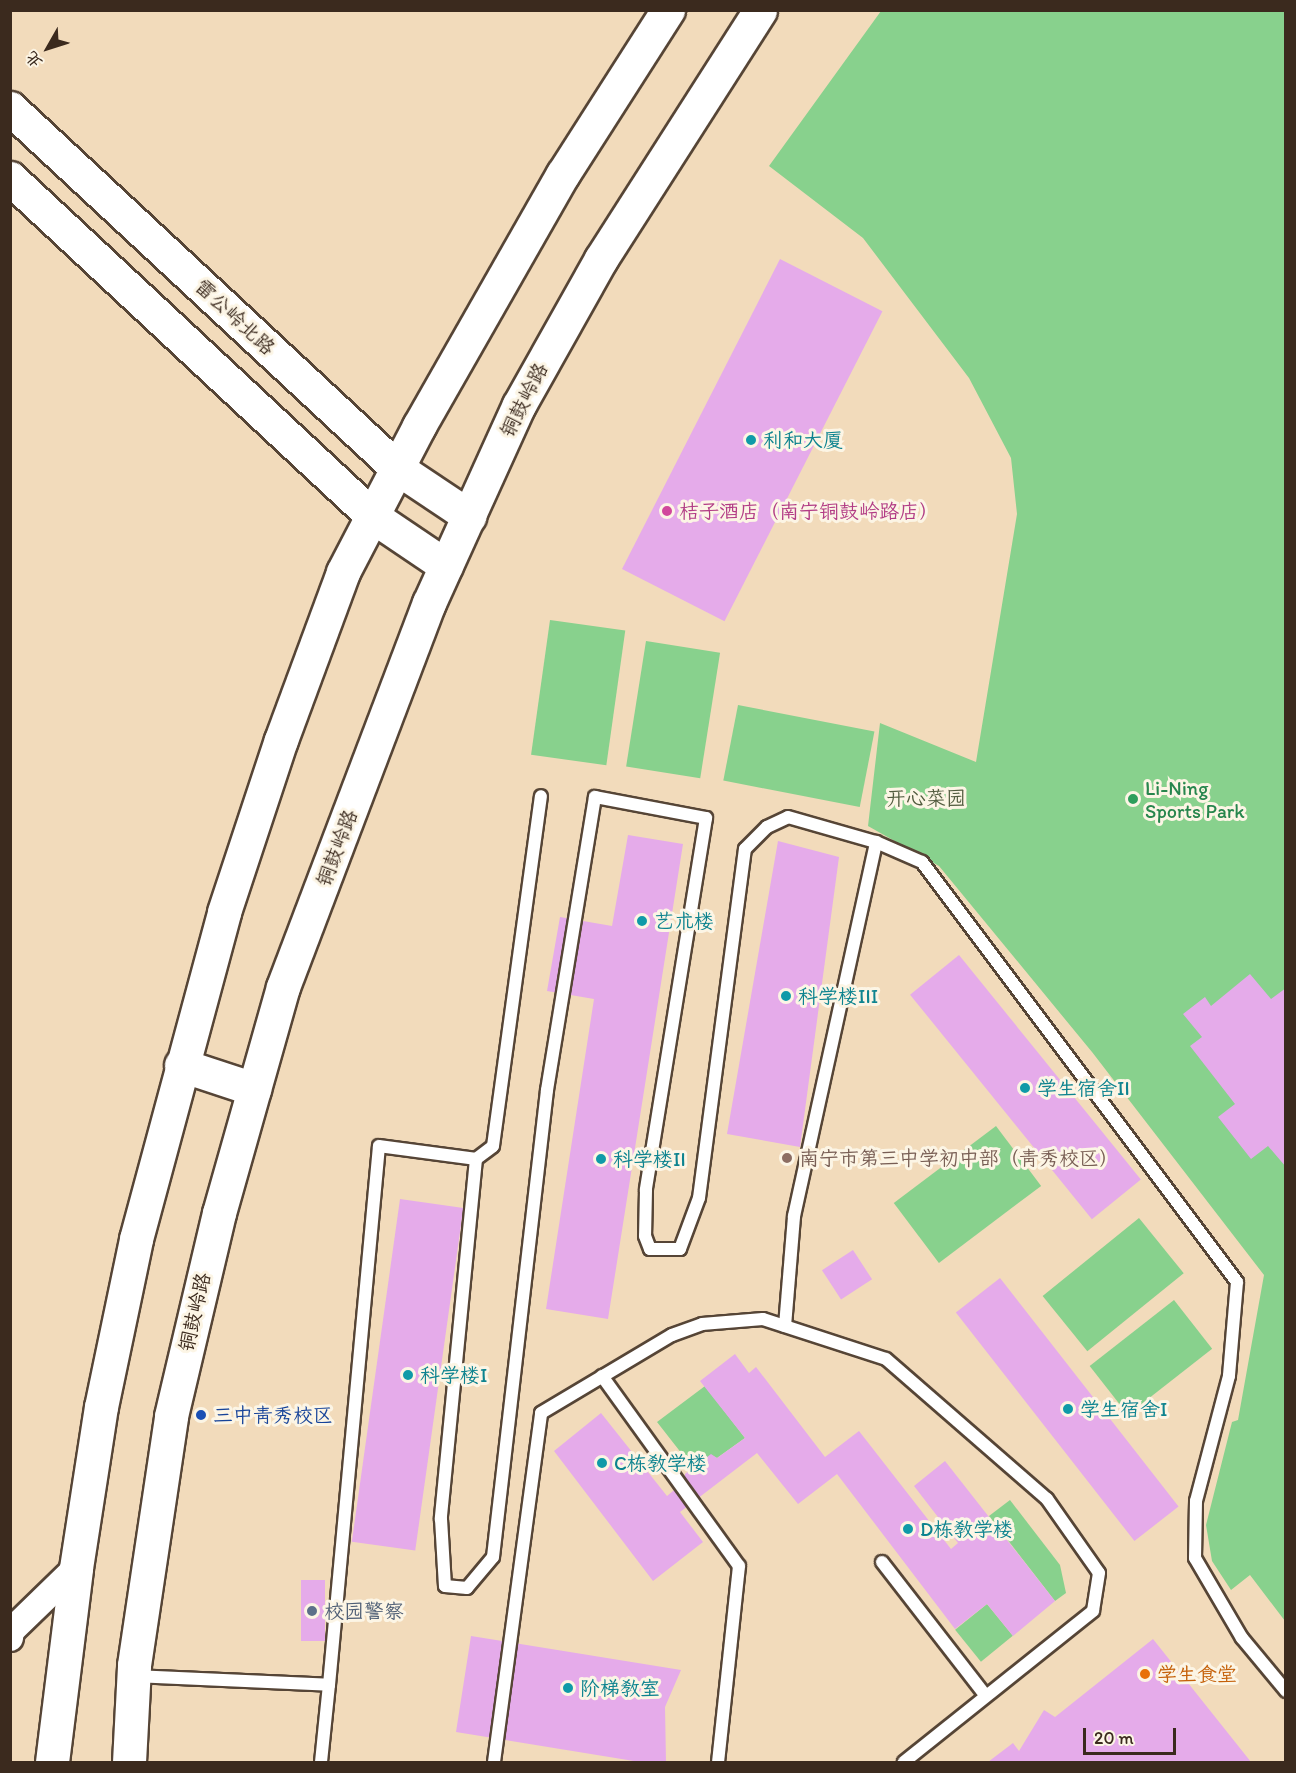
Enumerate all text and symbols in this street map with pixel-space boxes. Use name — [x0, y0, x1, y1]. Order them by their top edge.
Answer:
north arrow — [18, 18, 78, 78]
text: 北 — [21, 47, 46, 72]
street label: 雷公岭北路 — [190, 274, 280, 360]
street label: 铜鼓岭路 — [495, 359, 553, 441]
place label: 利和大厦 — [763, 428, 843, 452]
marker: 利和大厦 — [744, 433, 758, 447]
place label: 桔子酒店（南宁铜鼓岭路店） — [679, 499, 939, 523]
marker: 桔子酒店（南宁铜鼓岭路店） — [660, 504, 674, 518]
place label: Li-Ning Sports Park — [1145, 776, 1245, 823]
park label: 开心菜园 — [886, 786, 966, 810]
marker: Li-Ning Sports Park — [1126, 792, 1140, 806]
street label: 铜鼓岭路 — [311, 806, 363, 890]
place label: 艺术楼 — [654, 909, 714, 933]
marker: 艺术楼 — [635, 914, 649, 928]
place label: 科学楼III — [798, 984, 878, 1008]
marker: 科学楼III — [779, 989, 793, 1003]
place label: 学生宿舍II — [1037, 1076, 1130, 1100]
marker: 学生宿舍II — [1018, 1081, 1032, 1095]
place label: 南宁市第三中学初中部（青秀校区） — [799, 1146, 1119, 1170]
place label: 科学楼II — [613, 1147, 686, 1171]
marker: 南宁市第三中学初中部（青秀校区） — [780, 1151, 794, 1165]
marker: 科学楼II — [594, 1152, 608, 1166]
street label: 铜鼓岭路 — [174, 1270, 216, 1354]
place label: 科学楼I — [420, 1363, 487, 1387]
marker: 科学楼I — [401, 1368, 415, 1382]
place label: 学生宿舍I — [1080, 1397, 1167, 1421]
marker: 学生宿舍I — [1061, 1402, 1075, 1416]
place label: 三中青秀校区 — [213, 1403, 333, 1427]
marker: 三中青秀校区 — [194, 1408, 208, 1422]
place label: C栋教学楼 — [614, 1451, 707, 1475]
marker: C栋教学楼 — [595, 1456, 609, 1470]
place label: D栋教学楼 — [920, 1517, 1013, 1541]
marker: D栋教学楼 — [901, 1522, 915, 1536]
place label: 校园警察 — [324, 1599, 404, 1623]
marker: 校园警察 — [305, 1604, 319, 1618]
place label: 学生食堂 — [1157, 1662, 1237, 1686]
marker: 学生食堂 — [1138, 1667, 1152, 1681]
place label: 阶梯教室 — [580, 1676, 660, 1700]
marker: 阶梯教室 — [561, 1681, 575, 1695]
scale bar — [1086, 1716, 1179, 1754]
text: 20 m — [1094, 1727, 1134, 1749]

